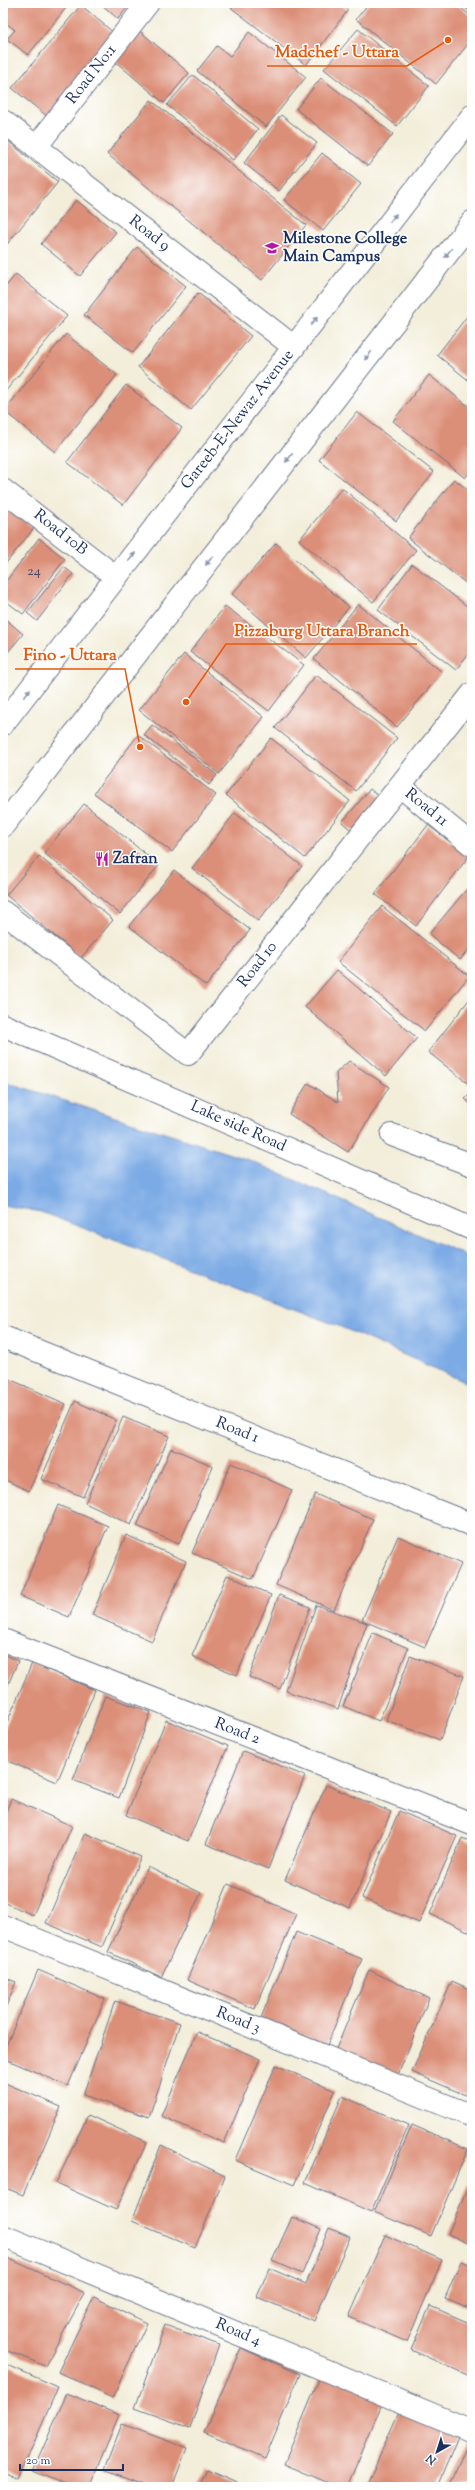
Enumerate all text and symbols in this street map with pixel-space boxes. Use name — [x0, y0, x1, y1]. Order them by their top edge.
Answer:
callout: Madchef - Uttara — [267, 37, 407, 66]
street label: Road No:1 — [61, 40, 123, 110]
text: Madchef - Uttara — [275, 41, 399, 65]
street label: Road 9 — [123, 210, 175, 258]
one-way arrow — [389, 213, 397, 223]
place label: Milestone College Main Campus — [283, 228, 408, 269]
school or university icon: Milestone College Main Campus — [264, 240, 280, 256]
one-way arrow — [444, 248, 452, 259]
one-way arrow — [310, 316, 318, 326]
street label: Gareeb-E-Newaz Avenue — [176, 345, 300, 495]
one-way arrow — [364, 350, 373, 361]
one-way arrow — [284, 453, 293, 464]
street label: Road 10B — [28, 504, 92, 562]
one-way arrow — [128, 551, 136, 562]
one-way arrow — [205, 556, 213, 567]
house number: 24 — [27, 562, 41, 582]
callout: Pizzaburg Uttara Branch — [226, 615, 417, 644]
text: Pizzaburg Uttara Branch — [234, 620, 410, 644]
callout: Fino - Uttara — [15, 640, 125, 669]
text: Fino - Uttara — [23, 644, 117, 668]
one-way arrow — [23, 688, 31, 699]
street label: Road 11 — [399, 783, 453, 833]
place label: Zafran — [113, 848, 158, 871]
restaurant icon: Zafran — [94, 851, 110, 867]
street label: Road 10 — [233, 937, 283, 993]
street label: Lake side Road — [186, 1096, 290, 1158]
street label: Road 1 — [212, 1412, 263, 1450]
street label: Road 2 — [211, 1713, 263, 1751]
street label: Road 3 — [212, 2002, 264, 2040]
street label: Road 4 — [212, 2313, 264, 2353]
north arrow — [417, 2432, 457, 2472]
scale bar — [20, 2446, 123, 2472]
text: N — [423, 2450, 441, 2469]
text: 20 m — [26, 2452, 51, 2470]

